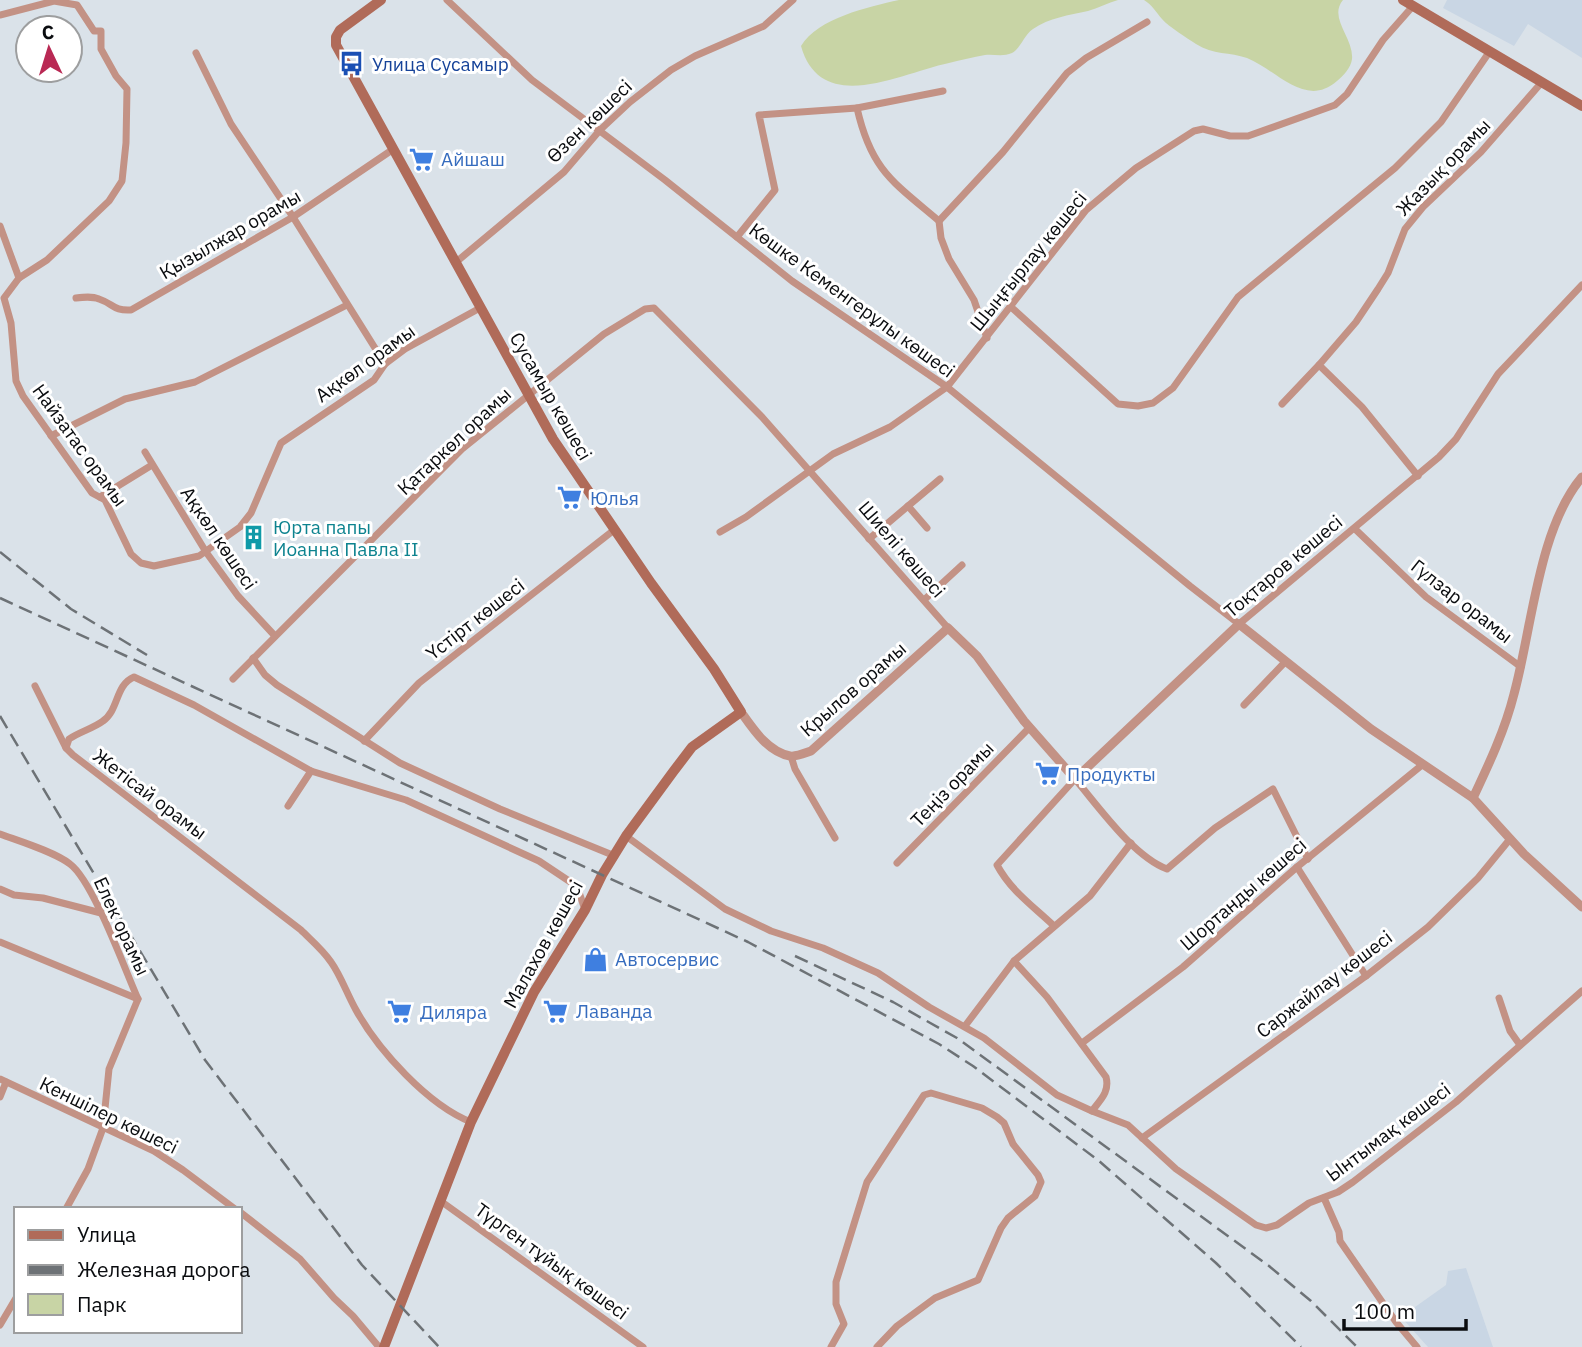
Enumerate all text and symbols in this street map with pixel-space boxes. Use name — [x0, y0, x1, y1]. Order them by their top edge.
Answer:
north arrow — [14, 14, 84, 84]
text: С — [41, 20, 55, 44]
bus stop icon: Улица Сусамыр — [338, 50, 366, 78]
place label: Улица Сусамыр — [372, 52, 509, 76]
street label: Өзен көшесі — [541, 74, 637, 168]
street label: Жазық орамы — [1391, 113, 1495, 221]
supermarket icon: Айшаш — [407, 145, 435, 173]
place label: Айшаш — [441, 147, 505, 171]
street label: Қызылжар орамы — [155, 184, 305, 284]
street label: Шыңғырлау көшесі — [964, 186, 1092, 336]
street label: Көшке Кеменгерұлы көшесі — [745, 217, 959, 383]
street label: Ақкөл орамы — [310, 319, 420, 407]
street label: Сусамыр көшесі — [505, 328, 597, 464]
street label: Найзатас орамы — [27, 379, 133, 511]
street label: Қатаркөл орамы — [392, 382, 516, 500]
street label: Ақкөл көшесі — [176, 482, 262, 594]
supermarket icon: Юлья — [556, 484, 584, 512]
place label: Юлья — [590, 486, 639, 510]
street label: Шиелі көшесі — [853, 496, 951, 602]
street label: Тоқтаров көшесі — [1219, 510, 1347, 622]
place label: Юрта папы Иоанна Павла II — [273, 515, 419, 561]
building icon: Юрта папы Иоанна Павла II — [239, 524, 267, 552]
street label: Гүлзар орамы — [1406, 554, 1518, 648]
street label: Үстірт көшесі — [421, 573, 529, 665]
street label: Крылов орамы — [795, 636, 911, 742]
street label: Теңіз орамы — [905, 736, 999, 832]
street label: Жетісай орамы — [88, 743, 212, 845]
supermarket icon: Продукты — [1033, 760, 1061, 788]
place label: Продукты — [1067, 762, 1156, 786]
street label: Шортанды көшесі — [1175, 832, 1311, 956]
street label: Елек орамы — [89, 873, 155, 979]
street label: Малахов көшесі — [498, 876, 588, 1012]
street label: Саржайлау көшесі — [1251, 925, 1397, 1043]
shop icon: Автосервис — [581, 945, 609, 973]
place label: Автосервис — [615, 947, 720, 971]
supermarket icon: Лаванда — [542, 997, 570, 1025]
supermarket icon: Диляра — [386, 998, 414, 1026]
place label: Лаванда — [576, 999, 652, 1023]
place label: Диляра — [420, 1000, 487, 1024]
street label: Кеншілер көшесі — [36, 1071, 182, 1159]
street label: Ынтымақ көшесі — [1321, 1077, 1455, 1187]
street label: Түрген тұйық көшесі — [471, 1197, 633, 1325]
legend — [14, 1207, 242, 1333]
text: Улица — [77, 1220, 136, 1248]
text: Железная дорога — [77, 1255, 250, 1283]
scale bar — [1344, 1288, 1466, 1332]
text: Парк — [77, 1290, 127, 1318]
text: 100 m — [1354, 1297, 1415, 1325]

